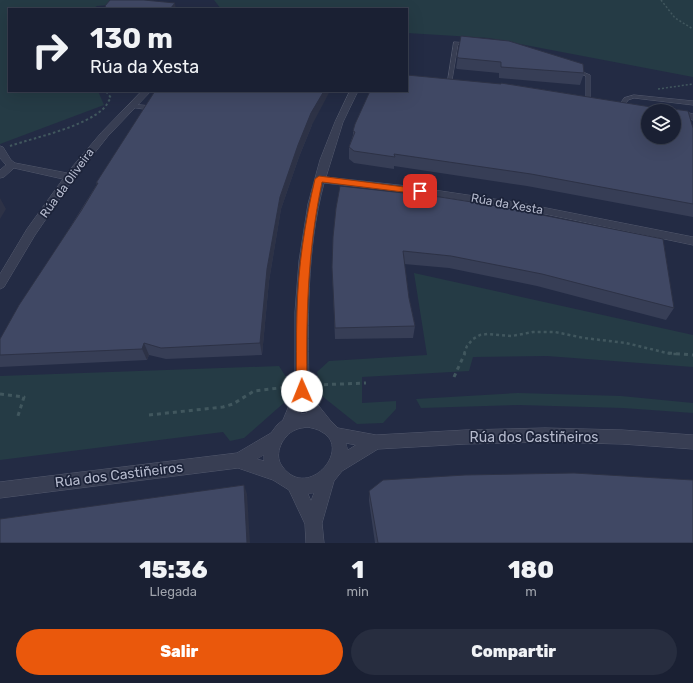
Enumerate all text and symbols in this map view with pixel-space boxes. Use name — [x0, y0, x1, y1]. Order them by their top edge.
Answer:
text: 130 m — [90, 22, 173, 55]
icon: right — [24, 24, 76, 76]
text: Rúa da Xesta — [90, 56, 199, 78]
map controls — [641, 104, 681, 144]
button: layers — [641, 104, 681, 144]
street label: Rúa da Oliveira — [37, 146, 97, 220]
pin — [403, 174, 437, 208]
icon: arrive — [409, 180, 431, 202]
street label: Rúa da Xesta — [470, 191, 544, 217]
position arrow — [281, 370, 323, 412]
street label: Rúa dos Castiñeiros — [470, 429, 598, 446]
street label: Rúa dos Castiñeiros — [54, 459, 184, 491]
text: 15:36 — [139, 556, 208, 584]
text: 1 — [351, 556, 364, 584]
text: 180 — [508, 556, 554, 584]
text: Llegada — [149, 584, 197, 599]
text: min — [346, 584, 369, 599]
text: m — [525, 584, 537, 599]
button: Salir — [16, 629, 343, 675]
button: Compartir — [351, 629, 677, 675]

